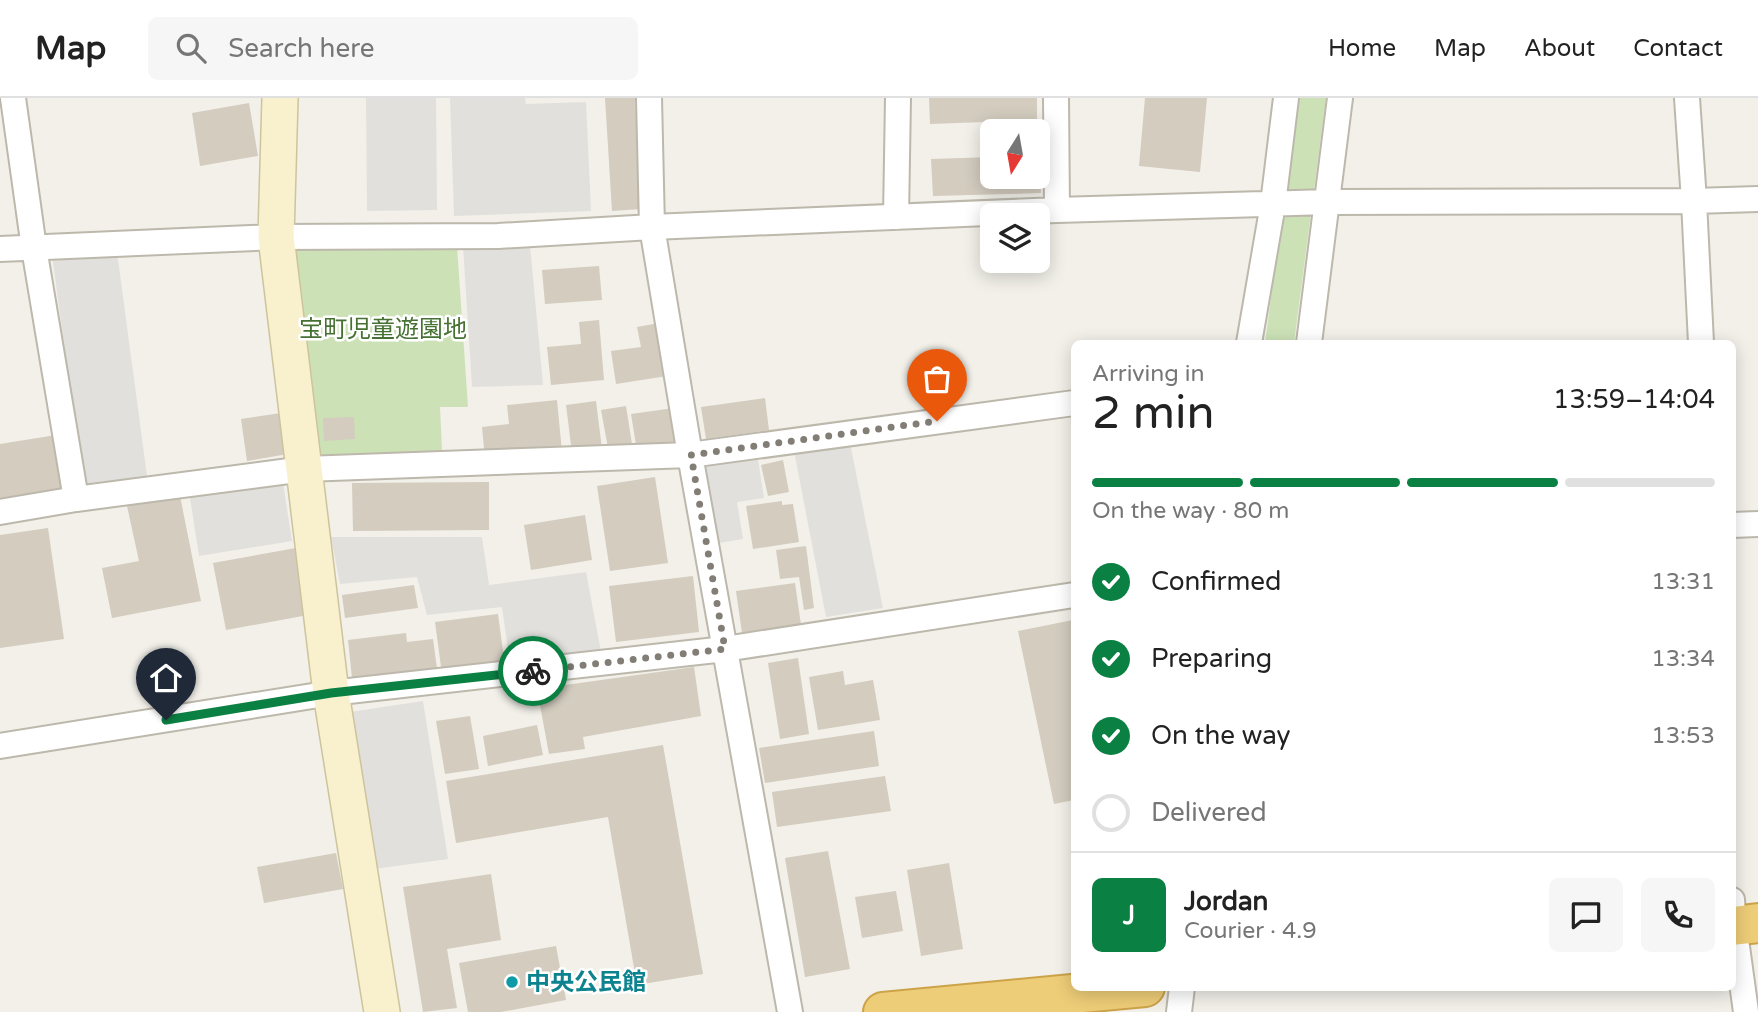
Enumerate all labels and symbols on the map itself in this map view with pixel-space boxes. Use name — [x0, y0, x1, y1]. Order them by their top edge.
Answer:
north arrow — [980, 119, 1050, 189]
park label: 宝町児童遊園地 — [299, 315, 467, 344]
pin — [907, 349, 967, 421]
courier — [498, 636, 568, 706]
pin — [136, 648, 196, 720]
place label: 中央公民館 — [526, 968, 646, 997]
marker: 中央公民館 — [504, 974, 520, 990]

